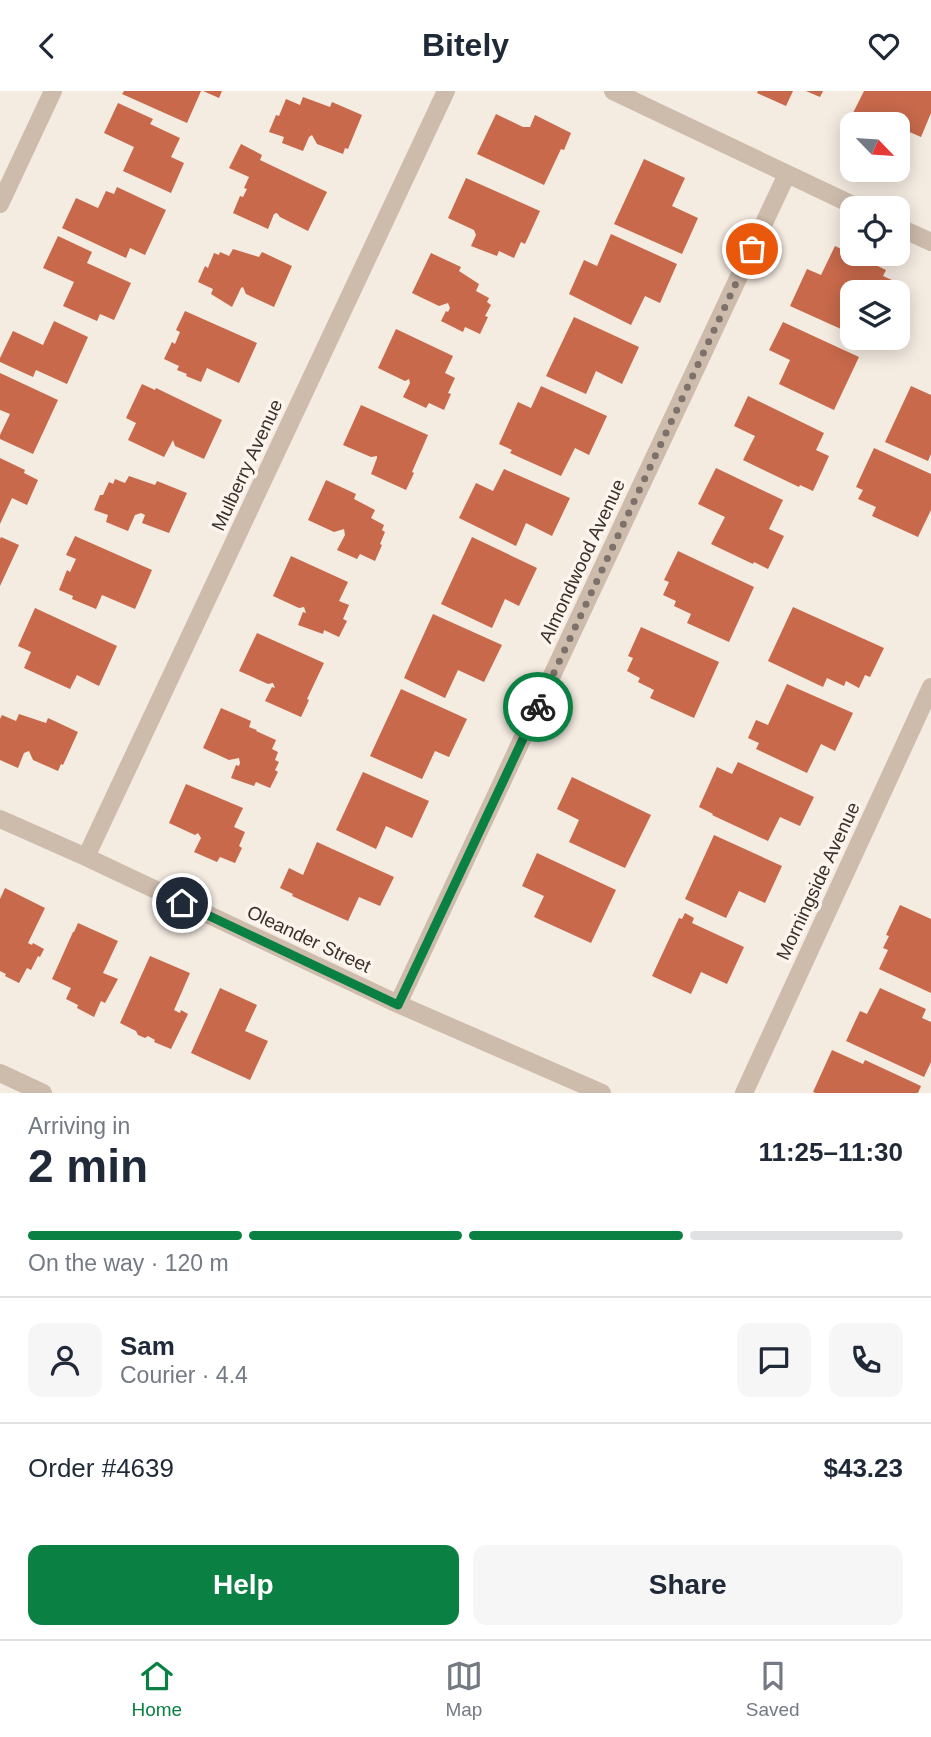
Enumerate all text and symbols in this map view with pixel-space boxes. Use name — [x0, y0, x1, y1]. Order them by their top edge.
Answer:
icon: back — [28, 27, 66, 65]
text: Bitely — [422, 27, 509, 63]
icon: heart — [865, 27, 903, 65]
north arrow — [840, 112, 910, 182]
map controls — [840, 112, 910, 350]
button: locate — [840, 196, 910, 266]
pin — [722, 219, 782, 279]
icon: bag — [733, 230, 771, 268]
button: layers — [840, 280, 910, 350]
street label: Mulberry Avenue — [207, 396, 287, 534]
street label: Almondwood Avenue — [535, 476, 629, 646]
courier — [503, 672, 573, 742]
icon: bike — [519, 688, 557, 726]
street label: Morningside Avenue — [772, 799, 864, 963]
pin — [152, 873, 212, 933]
icon: home — [163, 884, 201, 922]
street label: Oleander Street — [244, 901, 375, 977]
text: Arriving in — [28, 1113, 130, 1139]
text: 11:25–11:30 — [758, 1137, 903, 1167]
text: 2 min — [28, 1140, 148, 1192]
text: On the way · 120 m — [28, 1250, 229, 1276]
button: person — [28, 1323, 102, 1397]
button: chat — [737, 1323, 811, 1397]
button: phone — [829, 1323, 903, 1397]
text: Sam — [120, 1331, 175, 1361]
text: Courier · 4.4 — [120, 1362, 248, 1388]
text: Order #4639 — [28, 1453, 174, 1483]
text: $43.23 — [823, 1453, 903, 1483]
button: Help — [28, 1545, 459, 1625]
button: Share — [473, 1545, 903, 1625]
tab: Home — [131, 1657, 182, 1721]
tab: Map — [445, 1657, 483, 1721]
tab: Saved — [746, 1657, 800, 1721]

